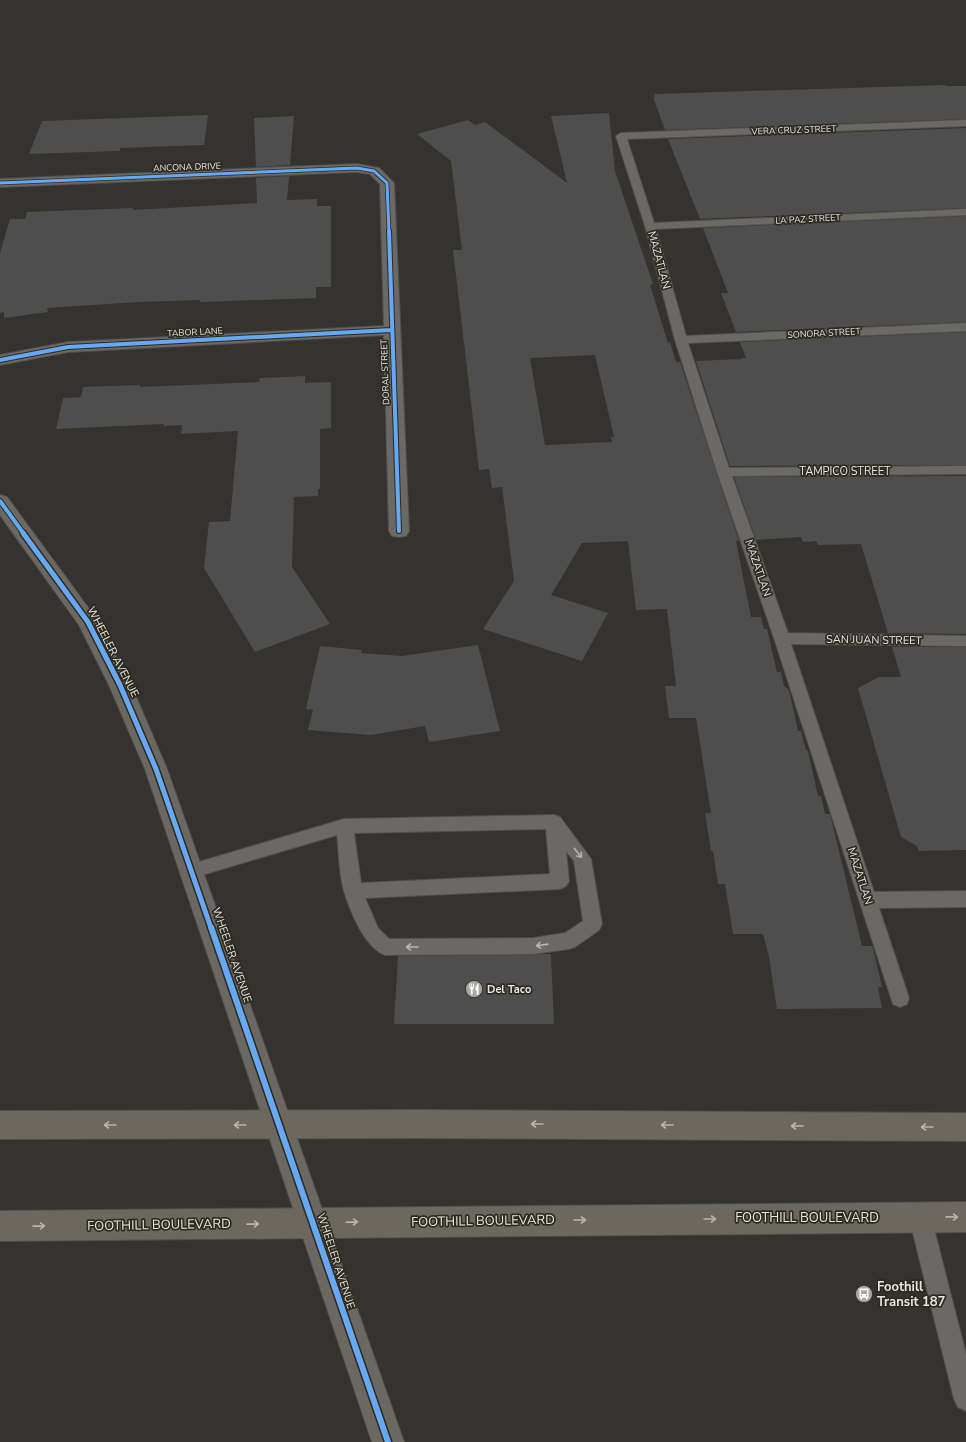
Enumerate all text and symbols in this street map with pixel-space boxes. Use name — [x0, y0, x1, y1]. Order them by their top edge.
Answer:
street label: VERA CRUZ STREET — [750, 122, 837, 138]
street label: ANCONA DRIVE — [153, 160, 221, 174]
street label: LA PAZ STREET — [775, 211, 842, 227]
street label: MAZATLAN — [644, 229, 674, 291]
street label: TABOR LANE — [167, 325, 223, 339]
street label: SONORA STREET — [787, 325, 862, 341]
street label: DORAL STREET — [378, 338, 392, 405]
street label: TAMPICO STREET — [799, 464, 891, 479]
street label: MAZATLAN — [741, 537, 775, 599]
street label: WHEELER AVENUE — [84, 604, 142, 700]
street label: SAN JUAN STREET — [826, 632, 923, 648]
street label: MAZATLAN — [844, 845, 876, 907]
one-way arrow — [573, 847, 582, 858]
street label: WHEELER AVENUE — [209, 905, 255, 1005]
one-way arrow — [536, 941, 549, 949]
one-way arrow — [406, 943, 419, 951]
restaurant icon: Del Taco — [464, 979, 484, 999]
place label: Del Taco — [487, 982, 531, 997]
one-way arrow — [531, 1120, 544, 1128]
one-way arrow — [104, 1121, 117, 1129]
one-way arrow — [234, 1121, 247, 1129]
one-way arrow — [661, 1121, 674, 1129]
one-way arrow — [791, 1122, 804, 1130]
one-way arrow — [921, 1123, 934, 1131]
street label: FOOTHILL BOULEVARD — [735, 1209, 879, 1227]
street label: WHEELER AVENUE — [313, 1211, 359, 1311]
street label: FOOTHILL BOULEVARD — [411, 1211, 555, 1231]
one-way arrow — [945, 1213, 958, 1221]
street label: FOOTHILL BOULEVARD — [87, 1215, 231, 1235]
one-way arrow — [703, 1215, 716, 1223]
one-way arrow — [573, 1216, 586, 1224]
one-way arrow — [345, 1218, 358, 1226]
one-way arrow — [246, 1220, 259, 1228]
one-way arrow — [32, 1222, 45, 1230]
place label: Foothill Transit 187 — [877, 1278, 946, 1311]
bus stop icon: Foothill Transit 187 — [854, 1284, 874, 1304]

